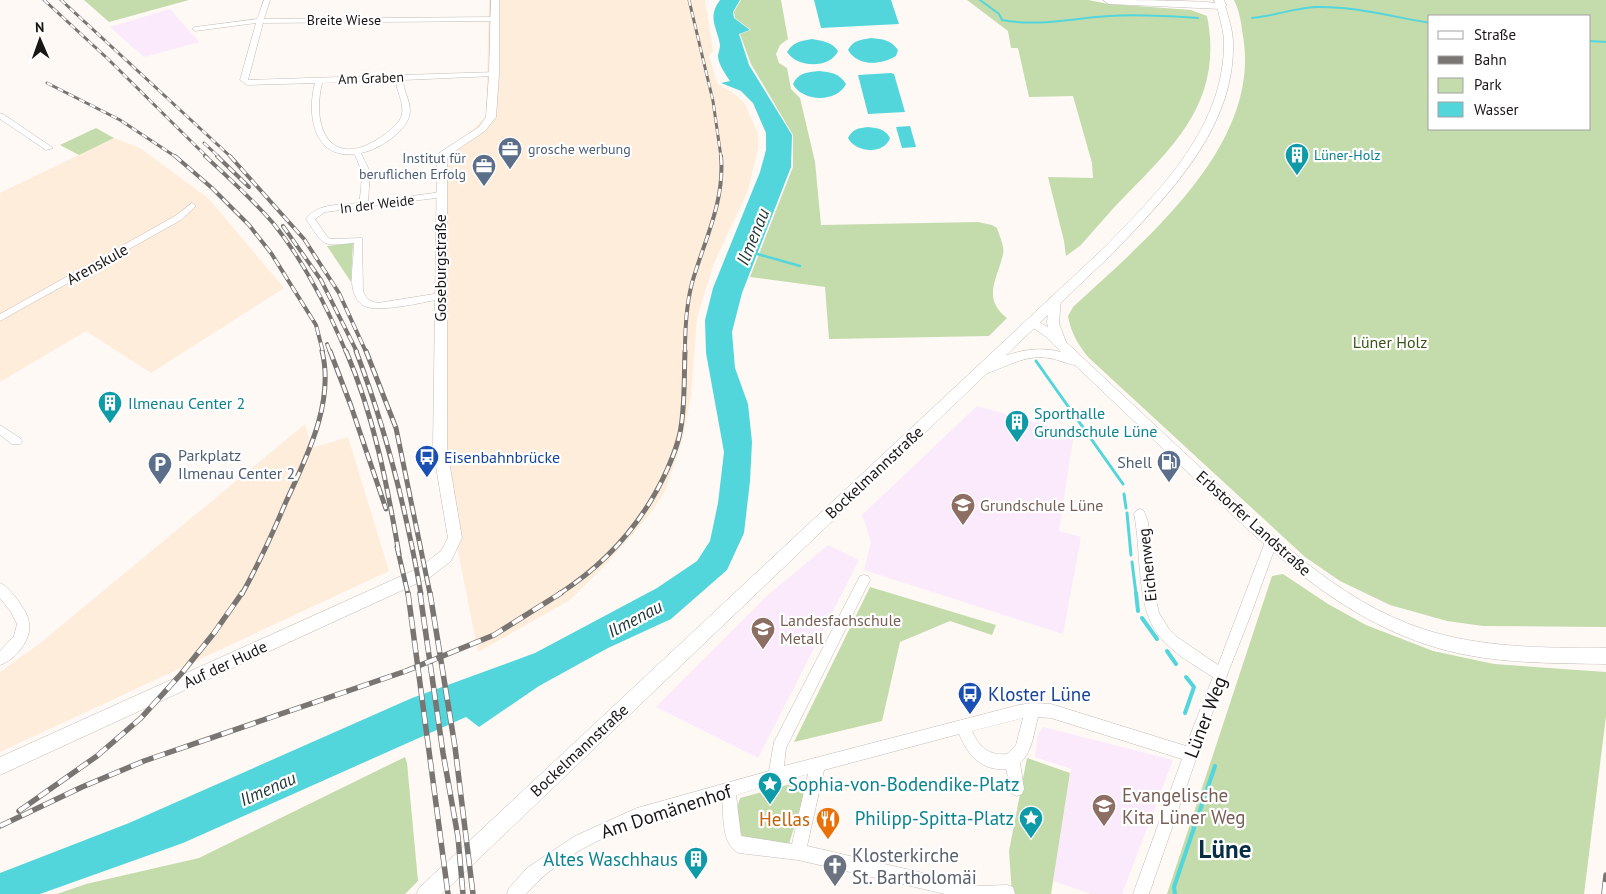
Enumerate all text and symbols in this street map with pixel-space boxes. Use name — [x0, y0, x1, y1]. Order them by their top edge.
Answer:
street label: Breite Wiese — [307, 11, 381, 29]
north arrow — [15, 15, 65, 65]
legend — [1428, 15, 1591, 130]
text: N — [35, 18, 44, 36]
text: Straße — [1474, 25, 1516, 44]
text: Bahn — [1474, 50, 1507, 69]
street label: Am Graben — [338, 68, 404, 88]
text: Park — [1474, 75, 1502, 94]
text: Wasser — [1474, 100, 1519, 119]
office icon: grosche werbung — [497, 136, 523, 170]
place label: grosche werbung — [528, 140, 631, 158]
building icon: Lüner-Holz — [1284, 142, 1310, 176]
place label: Lüner-Holz — [1314, 146, 1381, 164]
place label: Institut für beruflichen Erfolg — [359, 149, 466, 183]
office icon: Institut für beruflichen Erfolg — [471, 153, 497, 187]
street label: In der Weide — [339, 191, 415, 217]
water label: Ilmenau — [731, 205, 774, 269]
street label: Goseburgstraße — [430, 214, 450, 322]
street label: Arenskule — [63, 239, 131, 289]
park label: Lüner Holz — [1353, 332, 1427, 352]
building icon: Ilmenau Center 2 — [97, 390, 123, 424]
place label: Ilmenau Center 2 — [128, 393, 245, 413]
place label: Sporthalle Grundschule Lüne — [1034, 403, 1157, 441]
building icon: Sporthalle Grundschule Lüne — [1004, 409, 1030, 443]
street label: Bockelmannstraße — [821, 421, 927, 523]
bus stop icon: Eisenbahnbrücke — [414, 444, 440, 478]
place label: Parkplatz Ilmenau Center 2 — [178, 445, 295, 483]
place label: Eisenbahnbrücke — [444, 447, 560, 467]
fuel station icon: Shell — [1156, 449, 1182, 483]
parking icon: Parkplatz Ilmenau Center 2 — [147, 451, 173, 485]
place label: Shell — [1117, 452, 1152, 472]
street label: Erbstorfer Landstraße — [1192, 466, 1316, 580]
school or university icon: Grundschule Lüne — [950, 492, 976, 526]
place label: Grundschule Lüne — [980, 495, 1103, 515]
street label: Eichenweg — [1133, 527, 1161, 603]
water label: Ilmenau — [603, 594, 666, 643]
place label: Landesfachschule Metall — [780, 610, 901, 648]
school or university icon: Landesfachschule Metall — [750, 616, 776, 650]
street label: Auf der Hude — [180, 636, 270, 692]
street label: Lüner Weg — [1178, 673, 1232, 761]
bus stop icon: Kloster Lüne — [957, 681, 983, 715]
place label: Kloster Lüne — [988, 682, 1091, 706]
street label: Bockelmannstraße — [526, 699, 632, 801]
water label: Ilmenau — [236, 766, 300, 811]
place icon: Sophia-von-Bodendike-Platz — [757, 771, 783, 805]
place label: Sophia-von-Bodendike-Platz — [788, 772, 1019, 796]
street label: Am Domänenhof — [598, 778, 735, 843]
place label: Evangelische Kita Lüner Weg — [1122, 783, 1245, 829]
school or university icon: Evangelische Kita Lüner Weg — [1091, 793, 1117, 827]
place icon: Philipp-Spitta-Platz — [1018, 805, 1044, 839]
restaurant icon: Hellas — [815, 806, 841, 840]
place label: Philipp-Spitta-Platz — [855, 806, 1014, 830]
place label: Hellas — [759, 807, 810, 831]
district label: Lüne — [1199, 833, 1251, 865]
place label: Klosterkirche St. Bartholomäi — [852, 843, 977, 889]
building icon: Altes Waschhaus — [683, 846, 709, 880]
place label: Altes Waschhaus — [543, 847, 678, 871]
church icon: Klosterkirche St. Bartholomäi — [822, 853, 848, 887]

